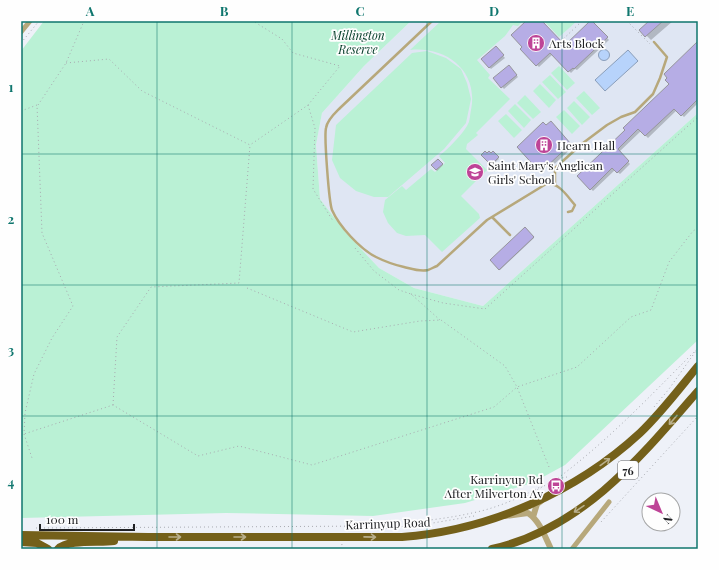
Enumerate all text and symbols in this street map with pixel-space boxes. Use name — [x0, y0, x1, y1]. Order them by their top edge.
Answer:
text: A — [85, 2, 95, 19]
text: B — [220, 2, 229, 19]
text: C — [355, 2, 365, 19]
text: D — [489, 2, 499, 19]
text: E — [626, 2, 634, 19]
park label: Millington Reserve — [330, 27, 385, 57]
building icon: Arts Block — [526, 33, 546, 53]
place label: Arts Block — [548, 35, 605, 51]
text: 1 — [9, 78, 14, 95]
building icon: Hearn Hall — [534, 135, 554, 155]
place label: Hearn Hall — [557, 137, 616, 153]
place label: Saint Mary's Anglican Girls' School — [488, 157, 603, 187]
school or university icon: Saint Mary's Anglican Girls' School — [465, 162, 485, 182]
text: 2 — [8, 210, 15, 227]
text: 3 — [8, 341, 14, 358]
one-way arrow — [668, 415, 677, 426]
one-way arrow — [599, 458, 610, 466]
road number: 76 — [618, 461, 638, 479]
place label: Karrinyup Rd After Milverton Av — [443, 471, 543, 501]
text: 4 — [8, 473, 15, 490]
bus stop icon: Karrinyup Rd After Milverton Av — [546, 476, 566, 496]
north arrow — [641, 492, 681, 532]
one-way arrow — [573, 505, 584, 514]
scale bar — [40, 506, 134, 532]
text: 100 m — [46, 511, 79, 527]
text: N — [660, 511, 676, 528]
street label: Karrinyup Road — [345, 514, 431, 532]
one-way arrow — [168, 533, 181, 541]
one-way arrow — [233, 533, 246, 541]
one-way arrow — [363, 533, 376, 541]

